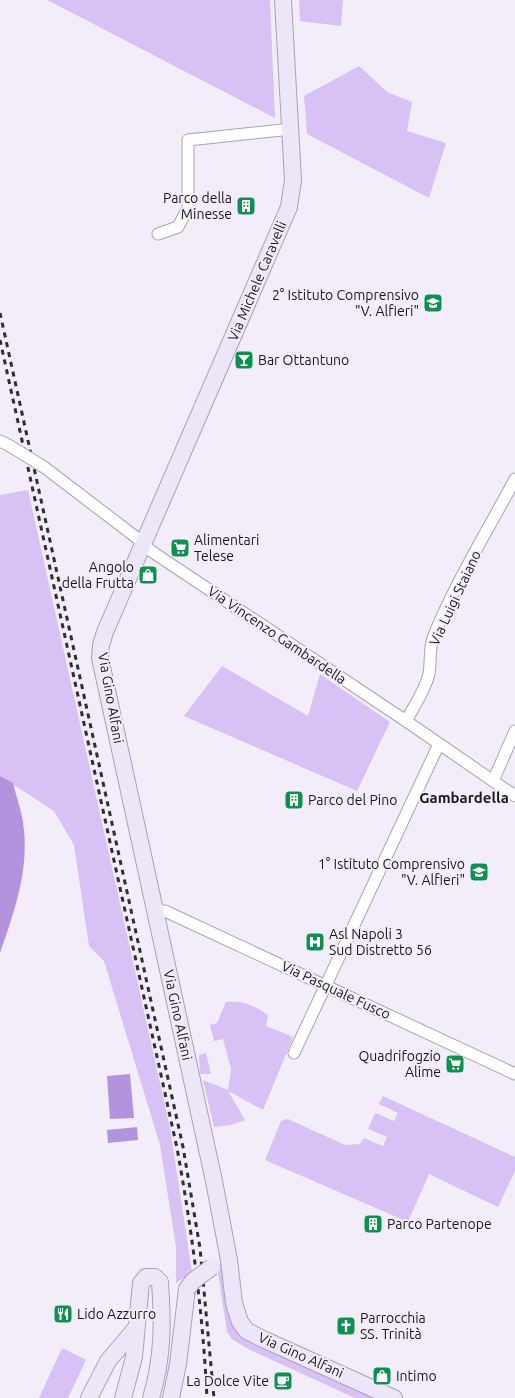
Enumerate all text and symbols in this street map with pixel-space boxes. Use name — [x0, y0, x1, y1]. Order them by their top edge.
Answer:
place label: Parco della Minesse — [163, 190, 232, 222]
building icon: Parco della Minesse — [235, 195, 257, 217]
street label: Via Michele Caravelli — [224, 218, 290, 344]
place label: 2° Istituto Comprensivo "V. Alfieri" — [272, 287, 419, 319]
school or university icon: 2° Istituto Comprensivo "V. Alfieri" — [422, 292, 444, 314]
bar icon: Bar Ottantuno — [233, 349, 255, 371]
place label: Bar Ottantuno — [258, 352, 349, 368]
place label: Alimentari Telese — [194, 532, 259, 564]
supermarket icon: Alimentari Telese — [169, 537, 191, 559]
street label: Via Luigi Staiano — [426, 548, 484, 648]
place label: Angolo della Frutta — [62, 559, 134, 591]
shop icon: Angolo della Frutta — [137, 564, 159, 586]
street label: Via Vincenzo Gambardella — [205, 583, 349, 687]
street label: Via Gino Alfani — [95, 651, 127, 745]
building icon: Parco del Pino — [283, 789, 305, 811]
district label: Gambardella — [419, 789, 509, 806]
place label: Parco del Pino — [308, 792, 397, 808]
place label: 1° Istituto Comprensivo "V. Alfieri" — [318, 856, 465, 888]
school or university icon: 1° Istituto Comprensivo "V. Alfieri" — [468, 861, 490, 883]
place label: Asl Napoli 3 Sud Distretto 56 — [329, 926, 432, 958]
hospital icon: Asl Napoli 3 Sud Distretto 56 — [304, 931, 326, 953]
street label: Via Pasquale Fusco — [279, 958, 393, 1022]
street label: Via Gino Alfani — [161, 968, 195, 1062]
place label: Quadrifogzio Alime — [358, 1048, 441, 1080]
supermarket icon: Quadrifogzio Alime — [444, 1053, 466, 1075]
building icon: Parco Partenope — [362, 1213, 384, 1235]
place label: Parco Partenope — [387, 1216, 492, 1232]
restaurant icon: Lido Azzurro — [52, 1303, 74, 1325]
place label: Lido Azzurro — [77, 1306, 156, 1322]
place label: Parrocchia SS. Trinità — [360, 1310, 426, 1342]
church icon: Parrocchia SS. Trinità — [335, 1315, 357, 1337]
street label: Via Gino Alfani — [256, 1329, 346, 1381]
shop icon: Intimo — [371, 1365, 393, 1387]
place label: Intimo — [396, 1368, 437, 1384]
cafe icon: La Dolce Vite — [272, 1370, 294, 1392]
place label: La Dolce Vite — [186, 1373, 269, 1389]

